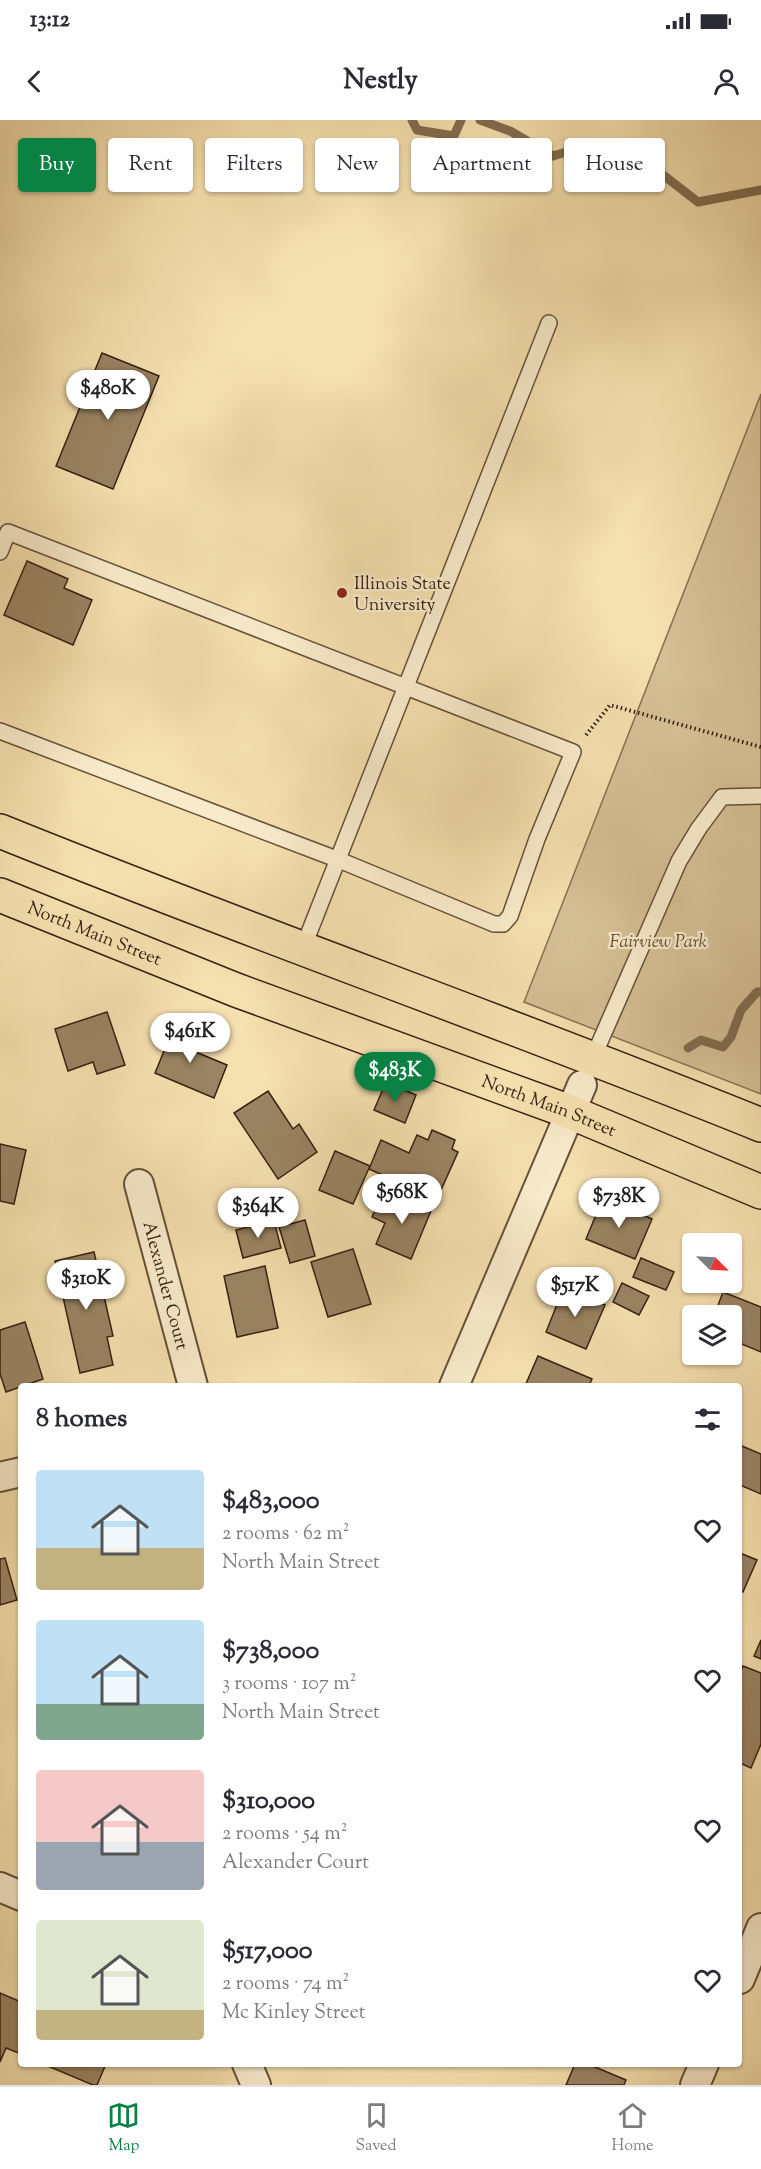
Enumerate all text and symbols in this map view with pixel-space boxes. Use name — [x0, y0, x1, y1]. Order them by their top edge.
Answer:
text: 13:12 — [30, 5, 70, 37]
text: Nestly — [343, 62, 418, 101]
icon: back — [18, 65, 51, 98]
icon: person — [710, 65, 743, 98]
chip: Buy — [18, 138, 96, 192]
chip: Rent — [108, 138, 193, 192]
chip: Filters — [205, 138, 303, 192]
chip: New — [315, 138, 399, 192]
chip: Apartment — [411, 138, 552, 192]
chip: House — [564, 138, 665, 192]
pin: $480K — [66, 370, 150, 421]
text: $480K — [80, 375, 136, 404]
place label: Illinois State University — [354, 572, 451, 619]
marker: Illinois State University — [335, 586, 349, 600]
street label: North Main Street — [23, 896, 165, 974]
park label: Fairview Park — [609, 930, 707, 956]
pin: $461K — [148, 1013, 232, 1064]
text: $461K — [164, 1018, 216, 1047]
pin: $483K — [353, 1052, 437, 1103]
text: $483K — [368, 1057, 422, 1086]
street label: North Main Street — [477, 1070, 620, 1145]
pin: $568K — [360, 1174, 444, 1225]
pin: $738K — [577, 1178, 661, 1229]
text: $568K — [376, 1179, 428, 1208]
text: $738K — [592, 1183, 646, 1212]
pin: $364K — [216, 1188, 300, 1239]
text: $364K — [232, 1193, 284, 1222]
street label: Alexander Court — [135, 1219, 194, 1353]
north arrow — [682, 1233, 742, 1293]
map controls — [682, 1233, 742, 1365]
pin: $310K — [44, 1260, 128, 1311]
text: $310K — [61, 1265, 111, 1294]
pin: $517K — [533, 1267, 617, 1318]
text: $517K — [551, 1272, 599, 1301]
button: layers — [682, 1305, 742, 1365]
text: 8 homes — [36, 1401, 127, 1438]
icon: filters — [691, 1403, 724, 1436]
text: $483,000 — [222, 1483, 319, 1520]
icon: home — [84, 1494, 156, 1566]
icon: heart — [691, 1514, 724, 1547]
text: 2 rooms · 62 m² — [222, 1520, 350, 1549]
text: North Main Street — [222, 1549, 380, 1578]
text: $738,000 — [222, 1633, 319, 1670]
icon: home — [84, 1644, 156, 1716]
icon: heart — [691, 1664, 724, 1697]
text: 3 rooms · 107 m² — [222, 1670, 356, 1699]
text: North Main Street — [222, 1699, 380, 1728]
text: $310,000 — [222, 1783, 315, 1820]
icon: home — [84, 1794, 156, 1866]
icon: heart — [691, 1814, 724, 1847]
text: 2 rooms · 54 m² — [222, 1820, 347, 1849]
text: Alexander Court — [222, 1849, 369, 1878]
text: $517,000 — [222, 1933, 312, 1970]
icon: home — [84, 1944, 156, 2016]
icon: heart — [691, 1964, 724, 1997]
text: 2 rooms · 74 m² — [222, 1970, 349, 1999]
text: Mc Kinley Street — [222, 1999, 366, 2028]
tab: Map — [107, 2099, 140, 2158]
tab: Saved — [355, 2099, 397, 2158]
tab: Home — [612, 2099, 653, 2158]

